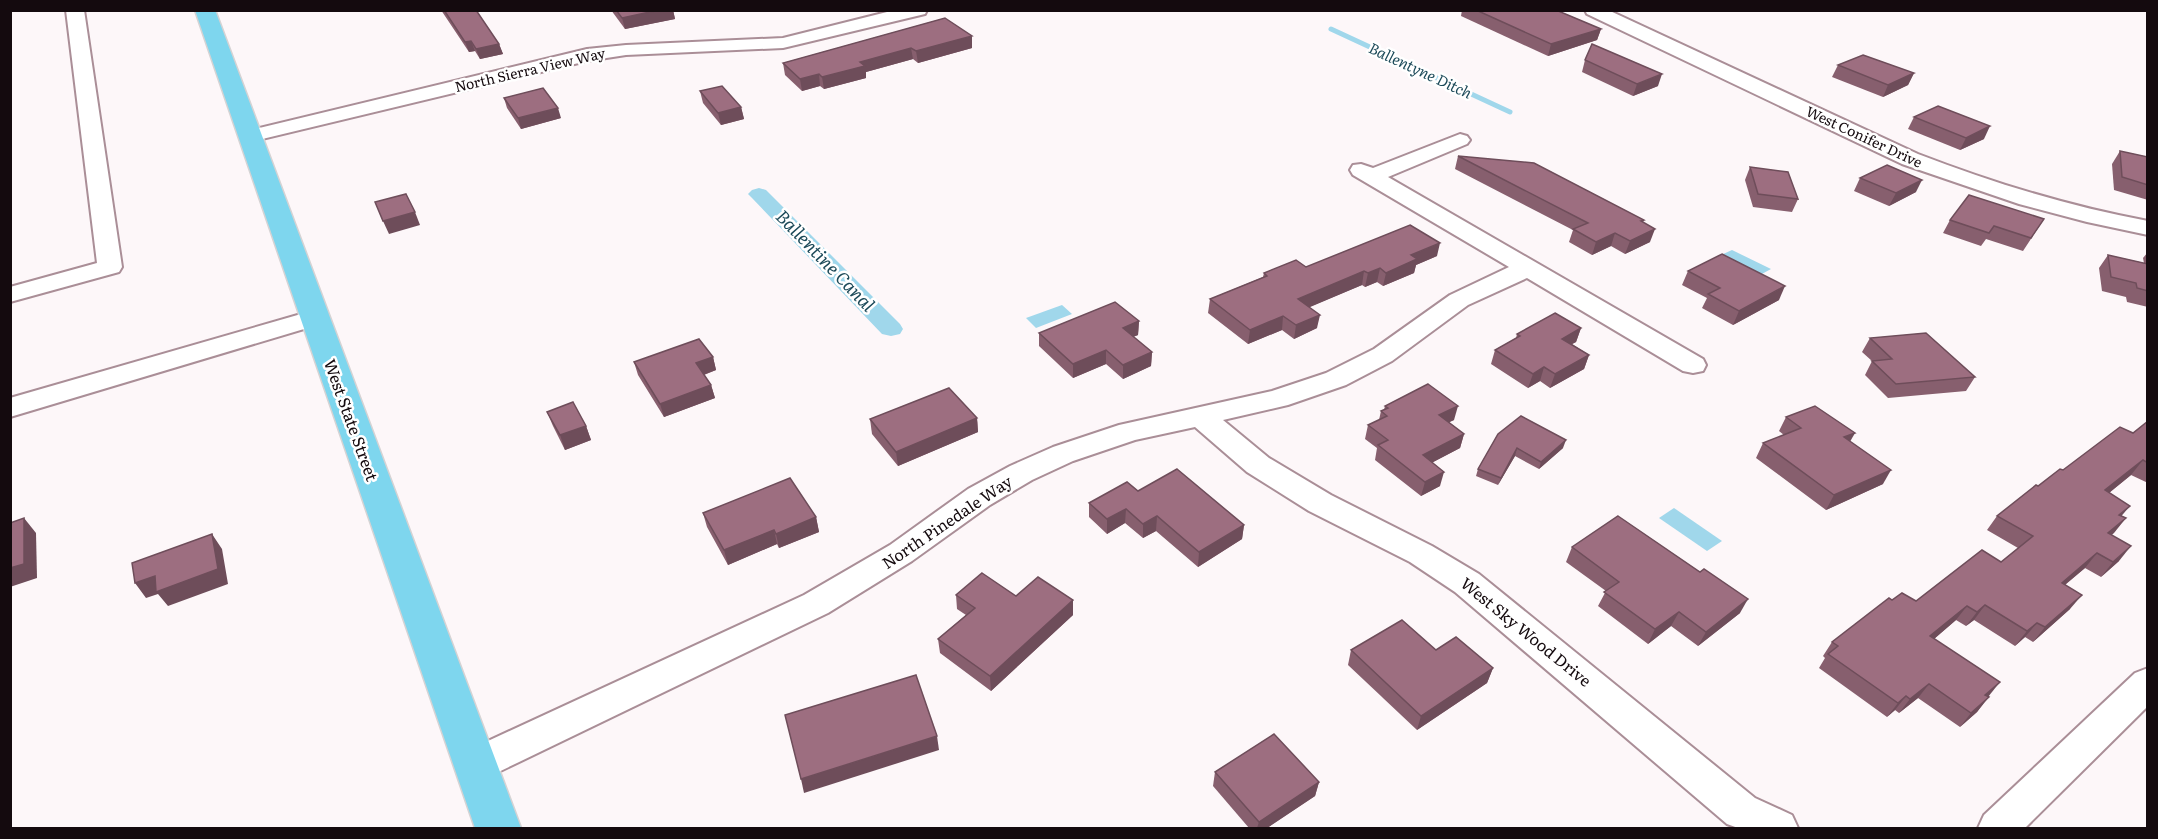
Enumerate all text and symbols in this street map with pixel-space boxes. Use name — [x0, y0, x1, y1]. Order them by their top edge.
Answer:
water label: Ballentyne Ditch — [1365, 36, 1476, 104]
street label: North Sierra View Way — [453, 42, 608, 96]
street label: West Conifer Drive — [1803, 100, 1926, 172]
water label: Ballentine Canal — [770, 203, 883, 318]
street label: West State Street — [319, 355, 385, 485]
street label: North Pinedale Way — [876, 468, 1017, 574]
street label: West Sky Wood Drive — [1456, 571, 1597, 692]

